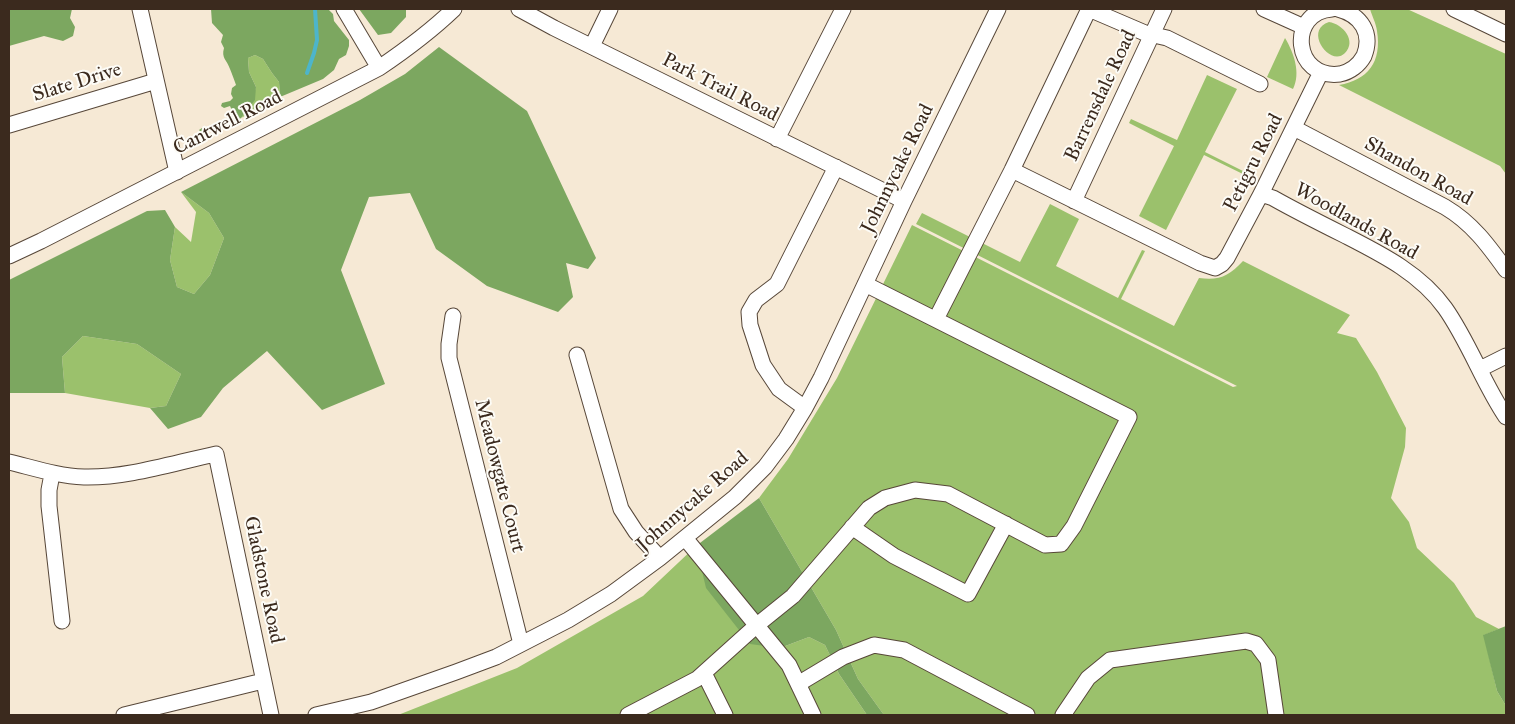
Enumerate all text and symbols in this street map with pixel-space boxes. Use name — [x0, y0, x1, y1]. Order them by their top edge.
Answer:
street label: Barrensdale Road — [1060, 27, 1142, 165]
street label: Park Trail Road — [658, 48, 782, 128]
street label: Slate Drive — [30, 58, 124, 108]
street label: Cantwell Road — [170, 85, 286, 161]
street label: Johnnycake Road — [856, 101, 940, 237]
street label: Petigru Road — [1219, 110, 1289, 216]
street label: Shandon Road — [1360, 132, 1476, 212]
street label: Woodlands Road — [1290, 178, 1422, 266]
street label: Meadowgate Court — [468, 397, 530, 555]
street label: Johnnycake Road — [632, 447, 754, 557]
street label: Gladstone Road — [238, 514, 288, 646]

